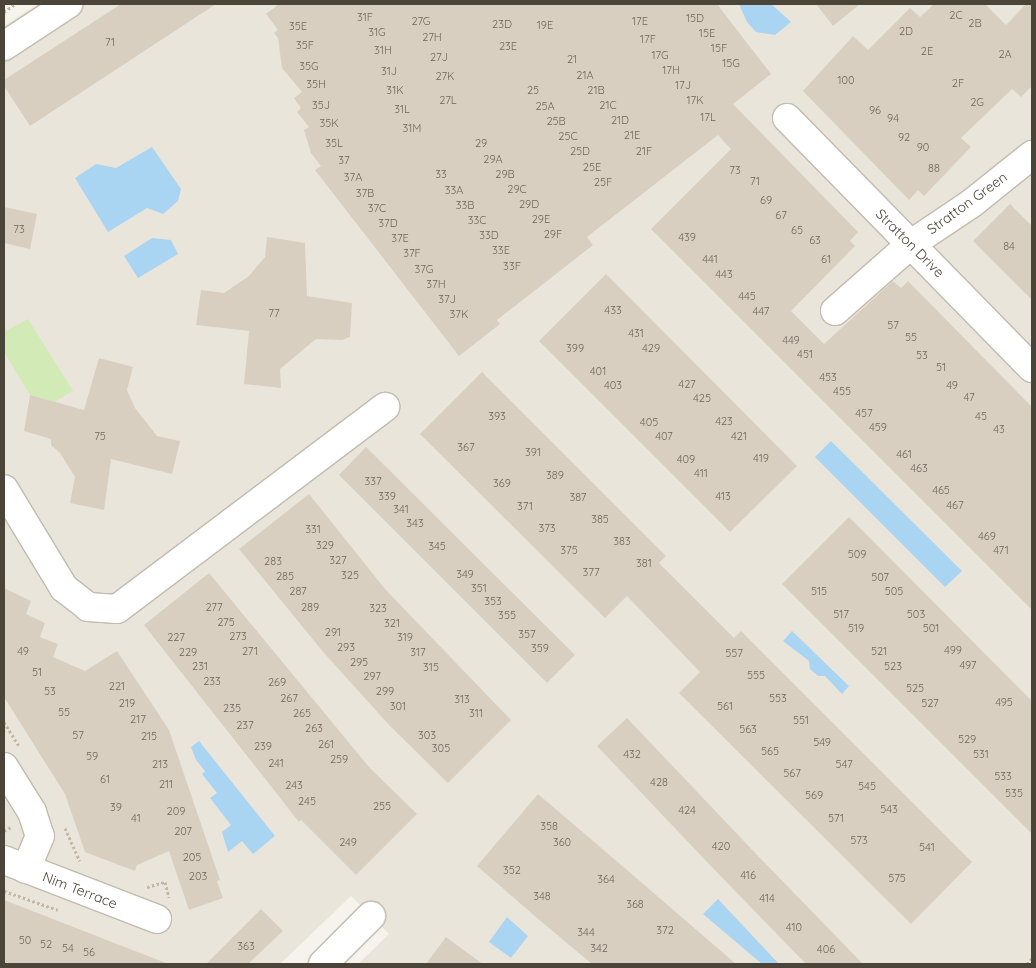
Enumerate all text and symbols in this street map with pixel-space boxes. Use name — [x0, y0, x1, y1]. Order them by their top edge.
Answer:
house number: 2C — [949, 8, 963, 22]
house number: 31F — [357, 10, 373, 24]
house number: 15D — [686, 11, 704, 25]
house number: 27G — [412, 14, 430, 28]
house number: 17E — [632, 14, 648, 28]
house number: 2B — [968, 16, 982, 30]
house number: 23D — [492, 17, 512, 31]
house number: 19E — [537, 18, 553, 32]
house number: 35E — [289, 19, 307, 33]
house number: 2D — [899, 24, 913, 38]
house number: 31G — [368, 25, 386, 39]
house number: 15E — [699, 26, 715, 40]
house number: 27H — [422, 30, 442, 44]
house number: 17F — [640, 32, 656, 46]
house number: 71 — [105, 35, 115, 49]
house number: 35F — [296, 38, 314, 52]
house number: 23E — [499, 39, 517, 53]
house number: 15F — [711, 41, 727, 55]
house number: 31H — [374, 43, 392, 57]
house number: 2E — [921, 44, 933, 58]
house number: 2A — [998, 47, 1012, 61]
house number: 17G — [651, 48, 669, 62]
house number: 27J — [430, 50, 448, 64]
house number: 21 — [567, 52, 577, 66]
house number: 15G — [722, 56, 740, 70]
house number: 35G — [299, 59, 319, 73]
house number: 17H — [662, 63, 680, 77]
house number: 31J — [381, 64, 397, 78]
house number: 21A — [576, 68, 594, 82]
house number: 27K — [436, 69, 454, 83]
house number: 100 — [837, 73, 855, 87]
house number: 2F — [952, 76, 964, 90]
house number: 35H — [306, 77, 326, 91]
house number: 17J — [675, 78, 691, 92]
house number: 31K — [386, 83, 404, 97]
house number: 25 — [527, 83, 539, 97]
house number: 21B — [587, 83, 605, 97]
house number: 27L — [439, 93, 457, 107]
house number: 17K — [686, 93, 704, 107]
house number: 2G — [970, 95, 984, 109]
house number: 35J — [312, 98, 330, 112]
house number: 21C — [599, 98, 617, 112]
house number: 25A — [535, 99, 555, 113]
house number: 31L — [394, 102, 410, 116]
house number: 96 — [869, 103, 881, 117]
house number: 17L — [700, 110, 716, 124]
house number: 94 — [887, 111, 899, 125]
house number: 21D — [611, 113, 629, 127]
house number: 25B — [546, 114, 566, 128]
house number: 35K — [319, 116, 339, 130]
house number: 31M — [403, 121, 421, 135]
house number: 21E — [624, 128, 640, 142]
house number: 25C — [558, 129, 578, 143]
house number: 92 — [898, 130, 910, 144]
house number: 35L — [325, 136, 343, 150]
house number: 29 — [475, 136, 487, 150]
house number: 90 — [917, 140, 929, 154]
house number: 25D — [570, 144, 590, 158]
house number: 21F — [636, 144, 652, 158]
house number: 29A — [483, 152, 503, 166]
house number: 37 — [338, 153, 350, 167]
house number: 25E — [583, 160, 601, 174]
house number: 88 — [928, 161, 940, 175]
house number: 73 — [729, 163, 741, 177]
house number: 33 — [435, 167, 447, 181]
house number: 29B — [495, 167, 515, 181]
street label: Stratton Green — [924, 168, 1010, 238]
house number: 37A — [344, 170, 362, 184]
house number: 71 — [750, 174, 760, 188]
house number: 25F — [594, 175, 612, 189]
house number: 29C — [507, 182, 527, 196]
house number: 33A — [445, 183, 463, 197]
house number: 37B — [356, 186, 374, 200]
house number: 69 — [760, 193, 772, 207]
house number: 29D — [519, 197, 539, 211]
house number: 33B — [456, 198, 474, 212]
house number: 37C — [368, 201, 386, 215]
street label: Stratton Drive — [872, 205, 948, 281]
house number: 67 — [775, 208, 787, 222]
house number: 29E — [532, 212, 550, 226]
house number: 33C — [468, 213, 486, 227]
house number: 37D — [378, 216, 398, 230]
house number: 73 — [13, 222, 25, 236]
house number: 65 — [791, 223, 803, 237]
house number: 29F — [544, 227, 562, 241]
house number: 33D — [479, 228, 499, 242]
house number: 439 — [678, 230, 696, 244]
house number: 37E — [391, 231, 409, 245]
house number: 63 — [809, 233, 821, 247]
house number: 84 — [1003, 239, 1015, 253]
house number: 33E — [492, 243, 510, 257]
house number: 37F — [403, 246, 421, 260]
house number: 441 — [702, 252, 718, 266]
house number: 61 — [821, 252, 831, 266]
house number: 33F — [503, 259, 521, 273]
house number: 37G — [415, 262, 433, 276]
house number: 443 — [715, 267, 733, 281]
house number: 37H — [426, 277, 446, 291]
house number: 445 — [738, 289, 756, 303]
house number: 37J — [438, 292, 456, 306]
house number: 433 — [604, 303, 622, 317]
house number: 447 — [753, 304, 769, 318]
house number: 77 — [268, 306, 280, 320]
house number: 37K — [450, 307, 468, 321]
house number: 57 — [887, 318, 899, 332]
house number: 431 — [628, 326, 644, 340]
house number: 55 — [905, 330, 917, 344]
house number: 449 — [782, 333, 800, 347]
house number: 399 — [566, 341, 584, 355]
house number: 429 — [642, 341, 660, 355]
house number: 451 — [797, 347, 813, 361]
house number: 53 — [916, 348, 928, 362]
house number: 51 — [936, 360, 946, 374]
house number: 401 — [590, 364, 606, 378]
house number: 453 — [819, 370, 837, 384]
house number: 427 — [678, 377, 696, 391]
house number: 403 — [604, 378, 622, 392]
house number: 49 — [946, 378, 958, 392]
house number: 455 — [833, 384, 851, 398]
house number: 47 — [963, 390, 975, 404]
house number: 425 — [693, 391, 711, 405]
house number: 457 — [855, 406, 873, 420]
house number: 393 — [488, 409, 506, 423]
house number: 45 — [975, 409, 987, 423]
house number: 423 — [715, 414, 733, 428]
house number: 405 — [640, 415, 658, 429]
house number: 459 — [869, 420, 887, 434]
house number: 43 — [993, 422, 1005, 436]
house number: 75 — [94, 429, 106, 443]
house number: 407 — [655, 429, 673, 443]
house number: 421 — [731, 429, 747, 443]
house number: 367 — [457, 440, 475, 454]
house number: 391 — [525, 445, 541, 459]
house number: 461 — [896, 447, 912, 461]
house number: 419 — [753, 451, 769, 465]
house number: 409 — [677, 452, 695, 466]
house number: 463 — [910, 461, 928, 475]
house number: 411 — [694, 466, 708, 480]
house number: 389 — [546, 468, 564, 482]
house number: 337 — [364, 474, 382, 488]
house number: 369 — [493, 476, 511, 490]
house number: 465 — [932, 483, 950, 497]
house number: 339 — [378, 489, 396, 503]
house number: 413 — [715, 489, 731, 503]
house number: 387 — [569, 490, 587, 504]
house number: 467 — [946, 498, 964, 512]
house number: 371 — [517, 499, 533, 513]
house number: 341 — [393, 502, 409, 516]
house number: 385 — [591, 512, 609, 526]
house number: 343 — [406, 516, 424, 530]
house number: 373 — [538, 521, 556, 535]
house number: 331 — [305, 522, 321, 536]
house number: 469 — [978, 529, 996, 543]
house number: 383 — [613, 534, 631, 548]
house number: 329 — [316, 538, 334, 552]
house number: 345 — [428, 539, 446, 553]
house number: 375 — [560, 543, 578, 557]
house number: 471 — [993, 543, 1009, 557]
house number: 509 — [848, 547, 866, 561]
house number: 327 — [329, 553, 347, 567]
house number: 283 — [264, 554, 282, 568]
house number: 381 — [636, 556, 652, 570]
house number: 377 — [582, 565, 600, 579]
house number: 349 — [456, 567, 474, 581]
house number: 325 — [341, 568, 359, 582]
house number: 285 — [276, 569, 294, 583]
house number: 507 — [871, 570, 889, 584]
house number: 351 — [471, 581, 487, 595]
house number: 287 — [289, 584, 307, 598]
house number: 515 — [811, 584, 827, 598]
house number: 505 — [885, 584, 903, 598]
house number: 353 — [484, 594, 502, 608]
house number: 277 — [205, 600, 223, 614]
house number: 289 — [301, 600, 319, 614]
house number: 323 — [369, 601, 387, 615]
house number: 517 — [833, 607, 849, 621]
house number: 503 — [907, 607, 925, 621]
house number: 355 — [498, 608, 516, 622]
house number: 275 — [217, 615, 235, 629]
house number: 321 — [384, 616, 400, 630]
house number: 519 — [848, 621, 864, 635]
house number: 501 — [923, 621, 939, 635]
house number: 291 — [325, 625, 341, 639]
house number: 357 — [518, 627, 536, 641]
house number: 273 — [229, 629, 247, 643]
house number: 227 — [167, 630, 185, 644]
house number: 319 — [397, 630, 413, 644]
house number: 293 — [337, 640, 355, 654]
house number: 359 — [531, 641, 549, 655]
house number: 499 — [944, 643, 962, 657]
house number: 49 — [17, 644, 29, 658]
house number: 271 — [242, 644, 258, 658]
house number: 521 — [871, 644, 887, 658]
house number: 229 — [179, 645, 197, 659]
house number: 317 — [410, 645, 426, 659]
house number: 557 — [725, 646, 743, 660]
house number: 295 — [350, 655, 368, 669]
house number: 497 — [959, 658, 977, 672]
house number: 231 — [192, 659, 208, 673]
house number: 523 — [884, 659, 902, 673]
house number: 315 — [423, 660, 439, 674]
house number: 51 — [32, 665, 42, 679]
house number: 555 — [747, 668, 765, 682]
house number: 297 — [363, 669, 381, 683]
house number: 233 — [203, 674, 221, 688]
house number: 269 — [268, 675, 286, 689]
house number: 221 — [109, 679, 125, 693]
house number: 525 — [906, 681, 924, 695]
house number: 53 — [44, 684, 56, 698]
house number: 299 — [376, 684, 394, 698]
house number: 267 — [280, 691, 298, 705]
house number: 553 — [769, 691, 787, 705]
house number: 313 — [454, 692, 470, 706]
house number: 495 — [995, 695, 1013, 709]
house number: 219 — [119, 696, 135, 710]
house number: 527 — [921, 696, 939, 710]
house number: 301 — [390, 699, 406, 713]
house number: 561 — [717, 699, 733, 713]
house number: 235 — [223, 701, 241, 715]
house number: 55 — [58, 705, 70, 719]
house number: 265 — [293, 706, 311, 720]
house number: 311 — [469, 706, 483, 720]
house number: 217 — [130, 712, 146, 726]
house number: 551 — [793, 713, 809, 727]
house number: 237 — [236, 718, 254, 732]
house number: 263 — [305, 721, 323, 735]
house number: 563 — [739, 722, 757, 736]
house number: 57 — [72, 728, 84, 742]
house number: 303 — [418, 728, 436, 742]
house number: 215 — [141, 729, 157, 743]
house number: 529 — [958, 732, 976, 746]
house number: 549 — [813, 735, 831, 749]
house number: 261 — [318, 737, 334, 751]
house number: 239 — [254, 739, 272, 753]
house number: 305 — [432, 741, 450, 755]
house number: 565 — [761, 744, 779, 758]
house number: 432 — [623, 747, 641, 761]
house number: 531 — [973, 747, 989, 761]
house number: 59 — [86, 749, 98, 763]
house number: 259 — [330, 752, 348, 766]
house number: 241 — [268, 756, 284, 770]
house number: 213 — [152, 757, 168, 771]
house number: 547 — [835, 757, 853, 771]
house number: 567 — [783, 766, 801, 780]
house number: 533 — [994, 769, 1012, 783]
house number: 61 — [100, 772, 110, 786]
house number: 428 — [650, 775, 668, 789]
house number: 211 — [159, 777, 173, 791]
house number: 243 — [285, 778, 303, 792]
house number: 545 — [858, 779, 876, 793]
house number: 535 — [1005, 786, 1023, 800]
house number: 569 — [805, 788, 823, 802]
house number: 245 — [298, 794, 316, 808]
house number: 255 — [373, 799, 391, 813]
house number: 39 — [110, 800, 122, 814]
house number: 543 — [880, 802, 898, 816]
house number: 424 — [678, 803, 696, 817]
house number: 209 — [167, 804, 185, 818]
house number: 41 — [131, 811, 141, 825]
house number: 571 — [828, 811, 844, 825]
house number: 358 — [540, 819, 558, 833]
house number: 207 — [174, 824, 192, 838]
house number: 573 — [850, 833, 868, 847]
house number: 249 — [339, 835, 357, 849]
house number: 360 — [553, 835, 571, 849]
house number: 420 — [712, 839, 730, 853]
house number: 541 — [919, 840, 935, 854]
house number: 205 — [183, 850, 201, 864]
house number: 352 — [503, 863, 521, 877]
street label: Nim Terrace — [40, 868, 120, 912]
house number: 416 — [740, 868, 756, 882]
house number: 203 — [189, 869, 207, 883]
house number: 575 — [888, 871, 906, 885]
house number: 364 — [597, 872, 615, 886]
house number: 348 — [533, 889, 551, 903]
house number: 414 — [759, 891, 775, 905]
house number: 368 — [626, 897, 644, 911]
house number: 410 — [786, 920, 802, 934]
house number: 372 — [656, 923, 674, 937]
house number: 344 — [577, 925, 595, 939]
house number: 50 — [19, 933, 31, 947]
house number: 52 — [40, 937, 52, 951]
house number: 363 — [237, 939, 255, 953]
house number: 54 — [62, 941, 74, 955]
house number: 342 — [590, 941, 608, 955]
house number: 406 — [817, 942, 835, 956]
house number: 56 — [83, 945, 95, 959]

